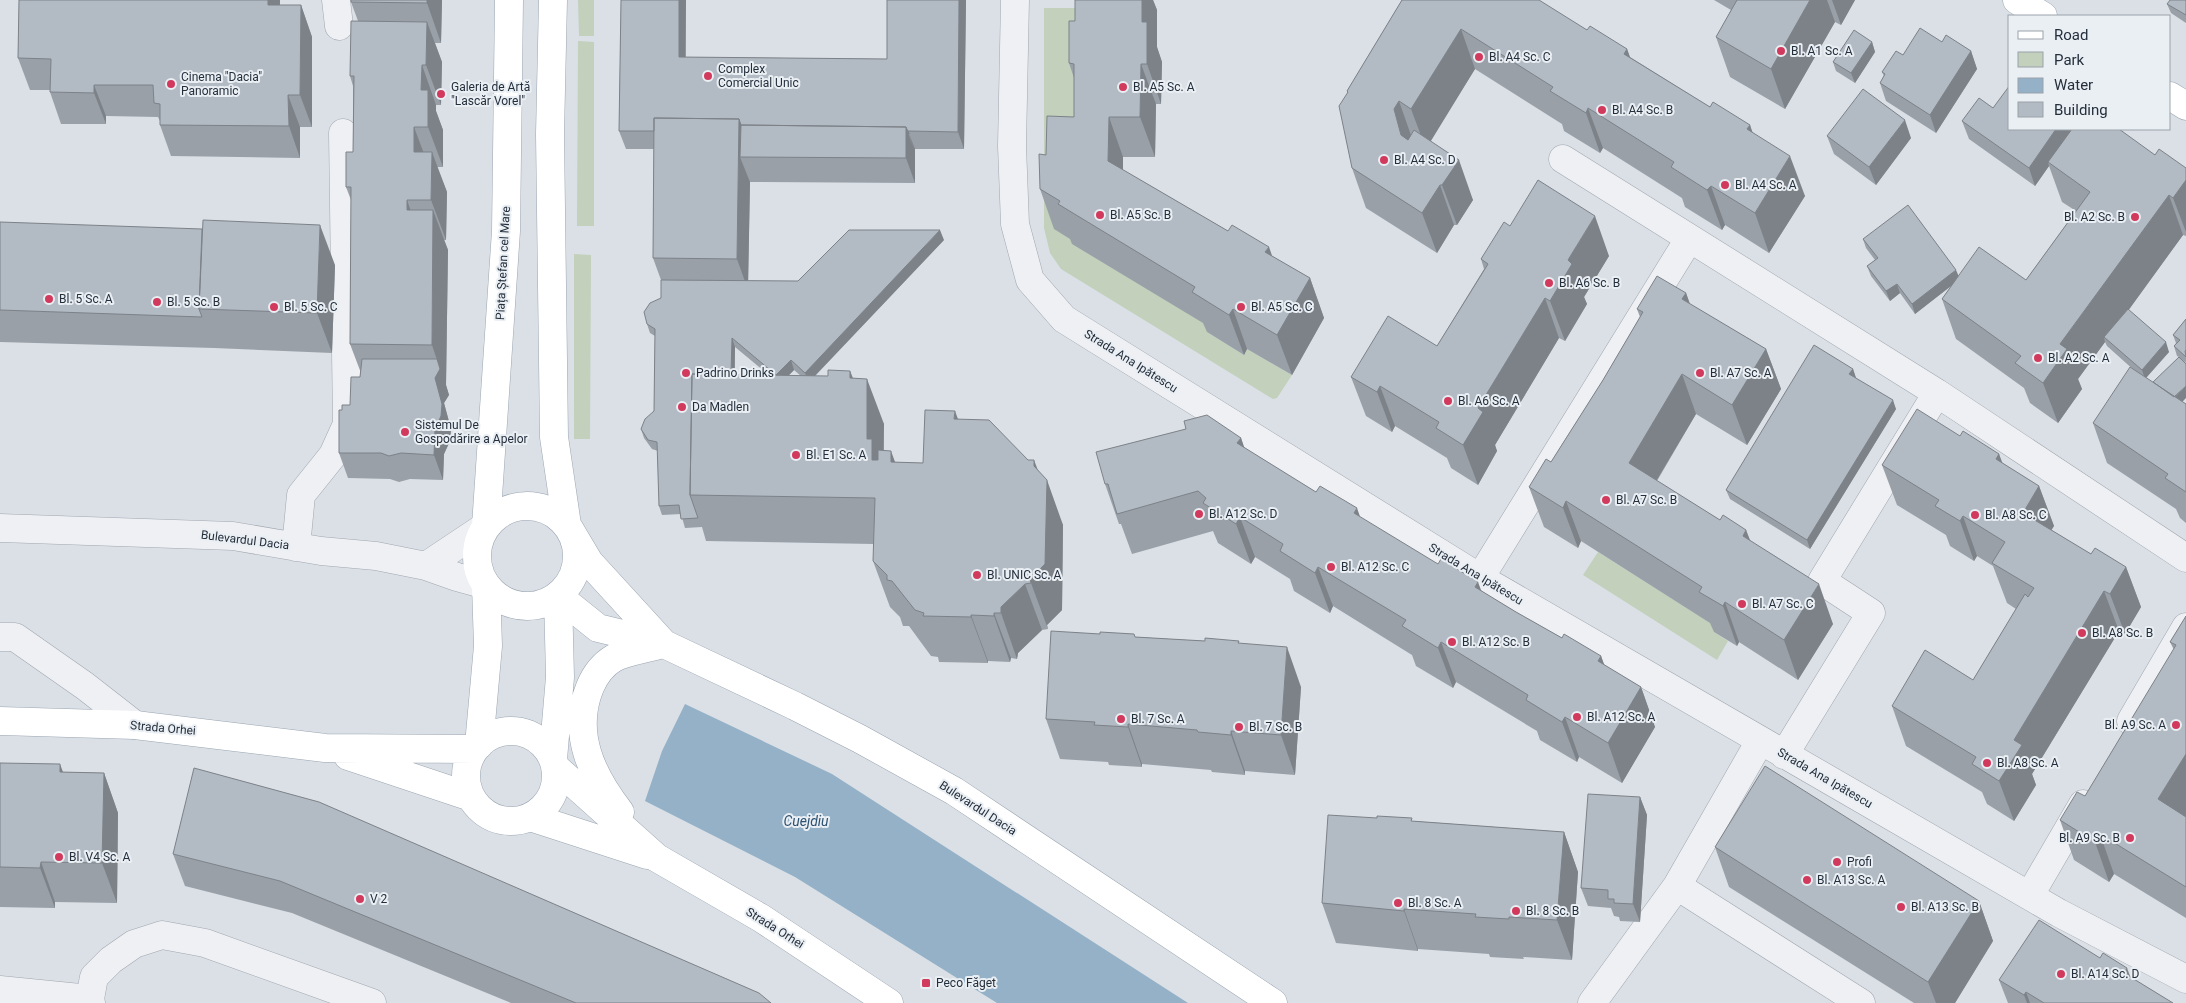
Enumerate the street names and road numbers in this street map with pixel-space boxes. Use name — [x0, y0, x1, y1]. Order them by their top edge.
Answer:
street label: Piața Ștefan cel Mare — [493, 206, 514, 320]
street label: Strada Ana Ipătescu — [1082, 327, 1180, 395]
street label: Bulevardul Dacia — [200, 528, 290, 552]
street label: Strada Ana Ipătescu — [1426, 540, 1526, 608]
street label: Strada Orhei — [130, 718, 197, 738]
street label: Strada Ana Ipătescu — [1775, 745, 1875, 811]
street label: Bulevardul Dacia — [937, 778, 1019, 838]
street label: Strada Orhei — [743, 905, 807, 951]

